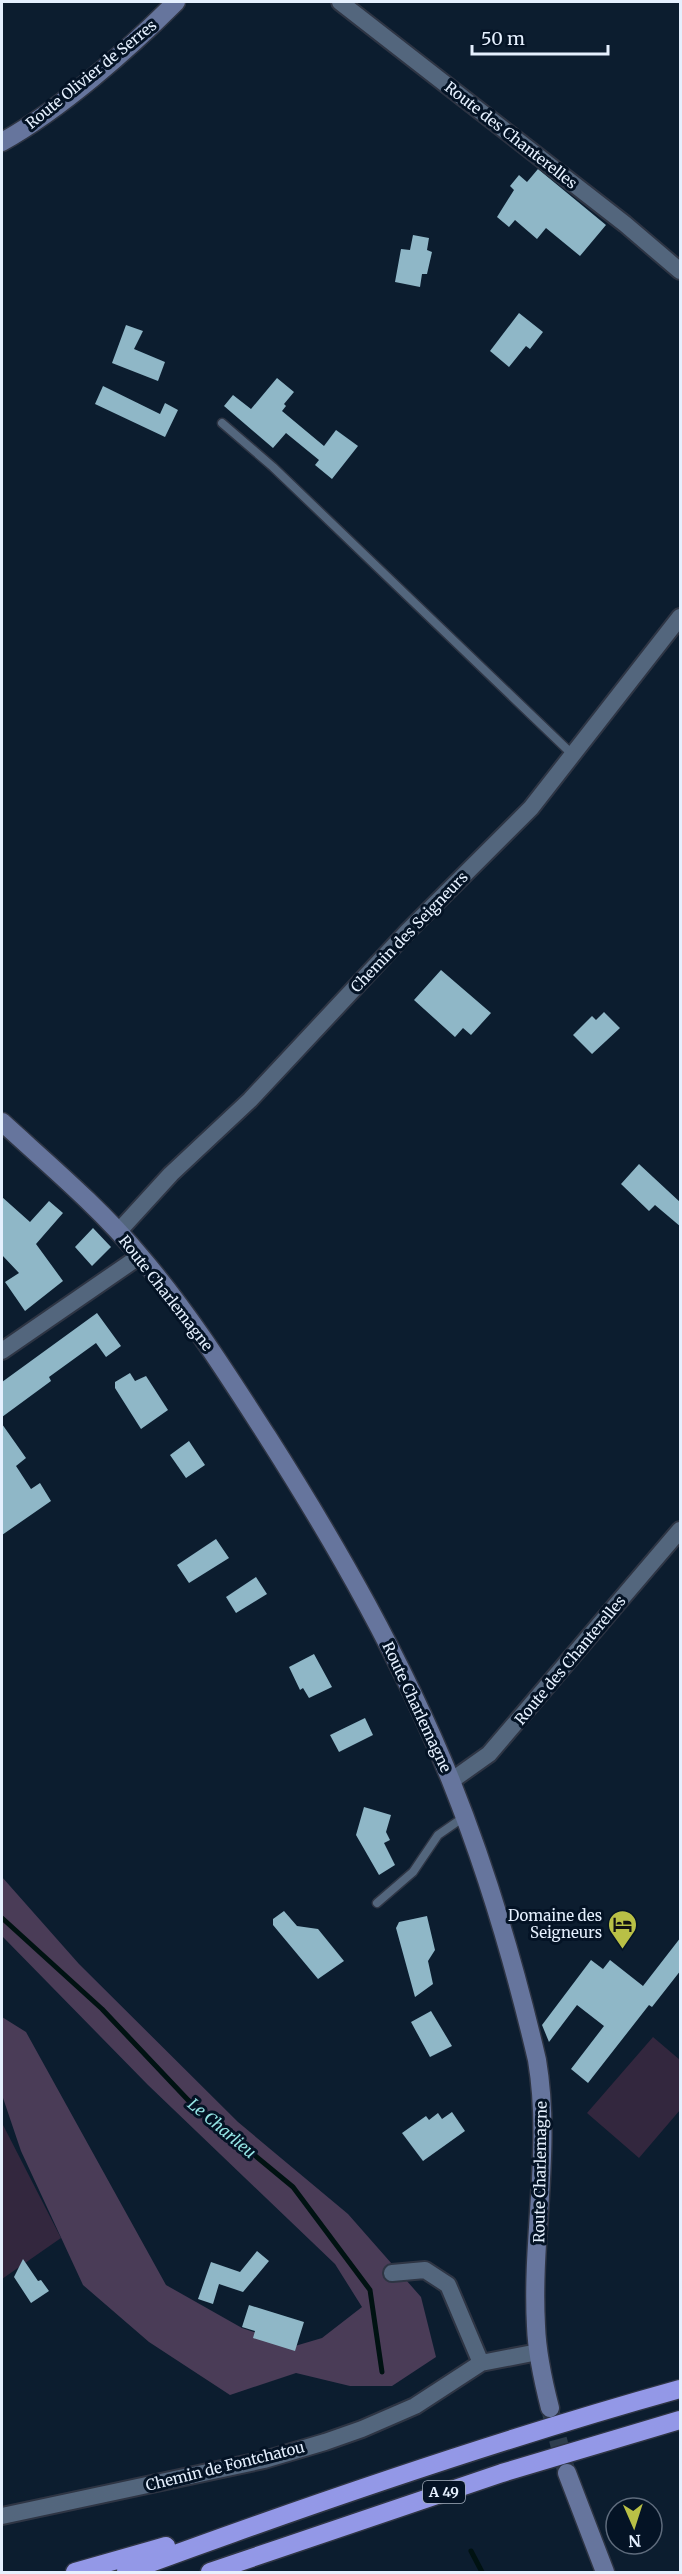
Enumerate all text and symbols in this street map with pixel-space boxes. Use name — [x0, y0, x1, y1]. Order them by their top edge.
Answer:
street label: Route Olivier de Serres — [22, 15, 160, 133]
scale bar — [472, 18, 608, 56]
text: 50 m — [481, 27, 525, 50]
street label: Route des Chanterelles — [441, 77, 581, 193]
street label: Chemin des Seigneurs — [346, 868, 472, 996]
street label: Route Charlemagne — [115, 1231, 217, 1355]
street label: Route des Chanterelles — [510, 1592, 630, 1728]
street label: Route Charlemagne — [378, 1639, 456, 1775]
place label: Domaine des Seigneurs — [508, 1906, 602, 1942]
hotel icon: Domaine des Seigneurs — [607, 1908, 639, 1950]
water label: Le Charlieu — [184, 2094, 260, 2162]
street label: Route Charlemagne — [529, 2101, 551, 2243]
street label: Chemin de Fontchatou — [144, 2437, 306, 2495]
road number: A 49 — [423, 2481, 465, 2503]
north arrow — [604, 2496, 664, 2556]
text: N — [628, 2531, 642, 2551]

